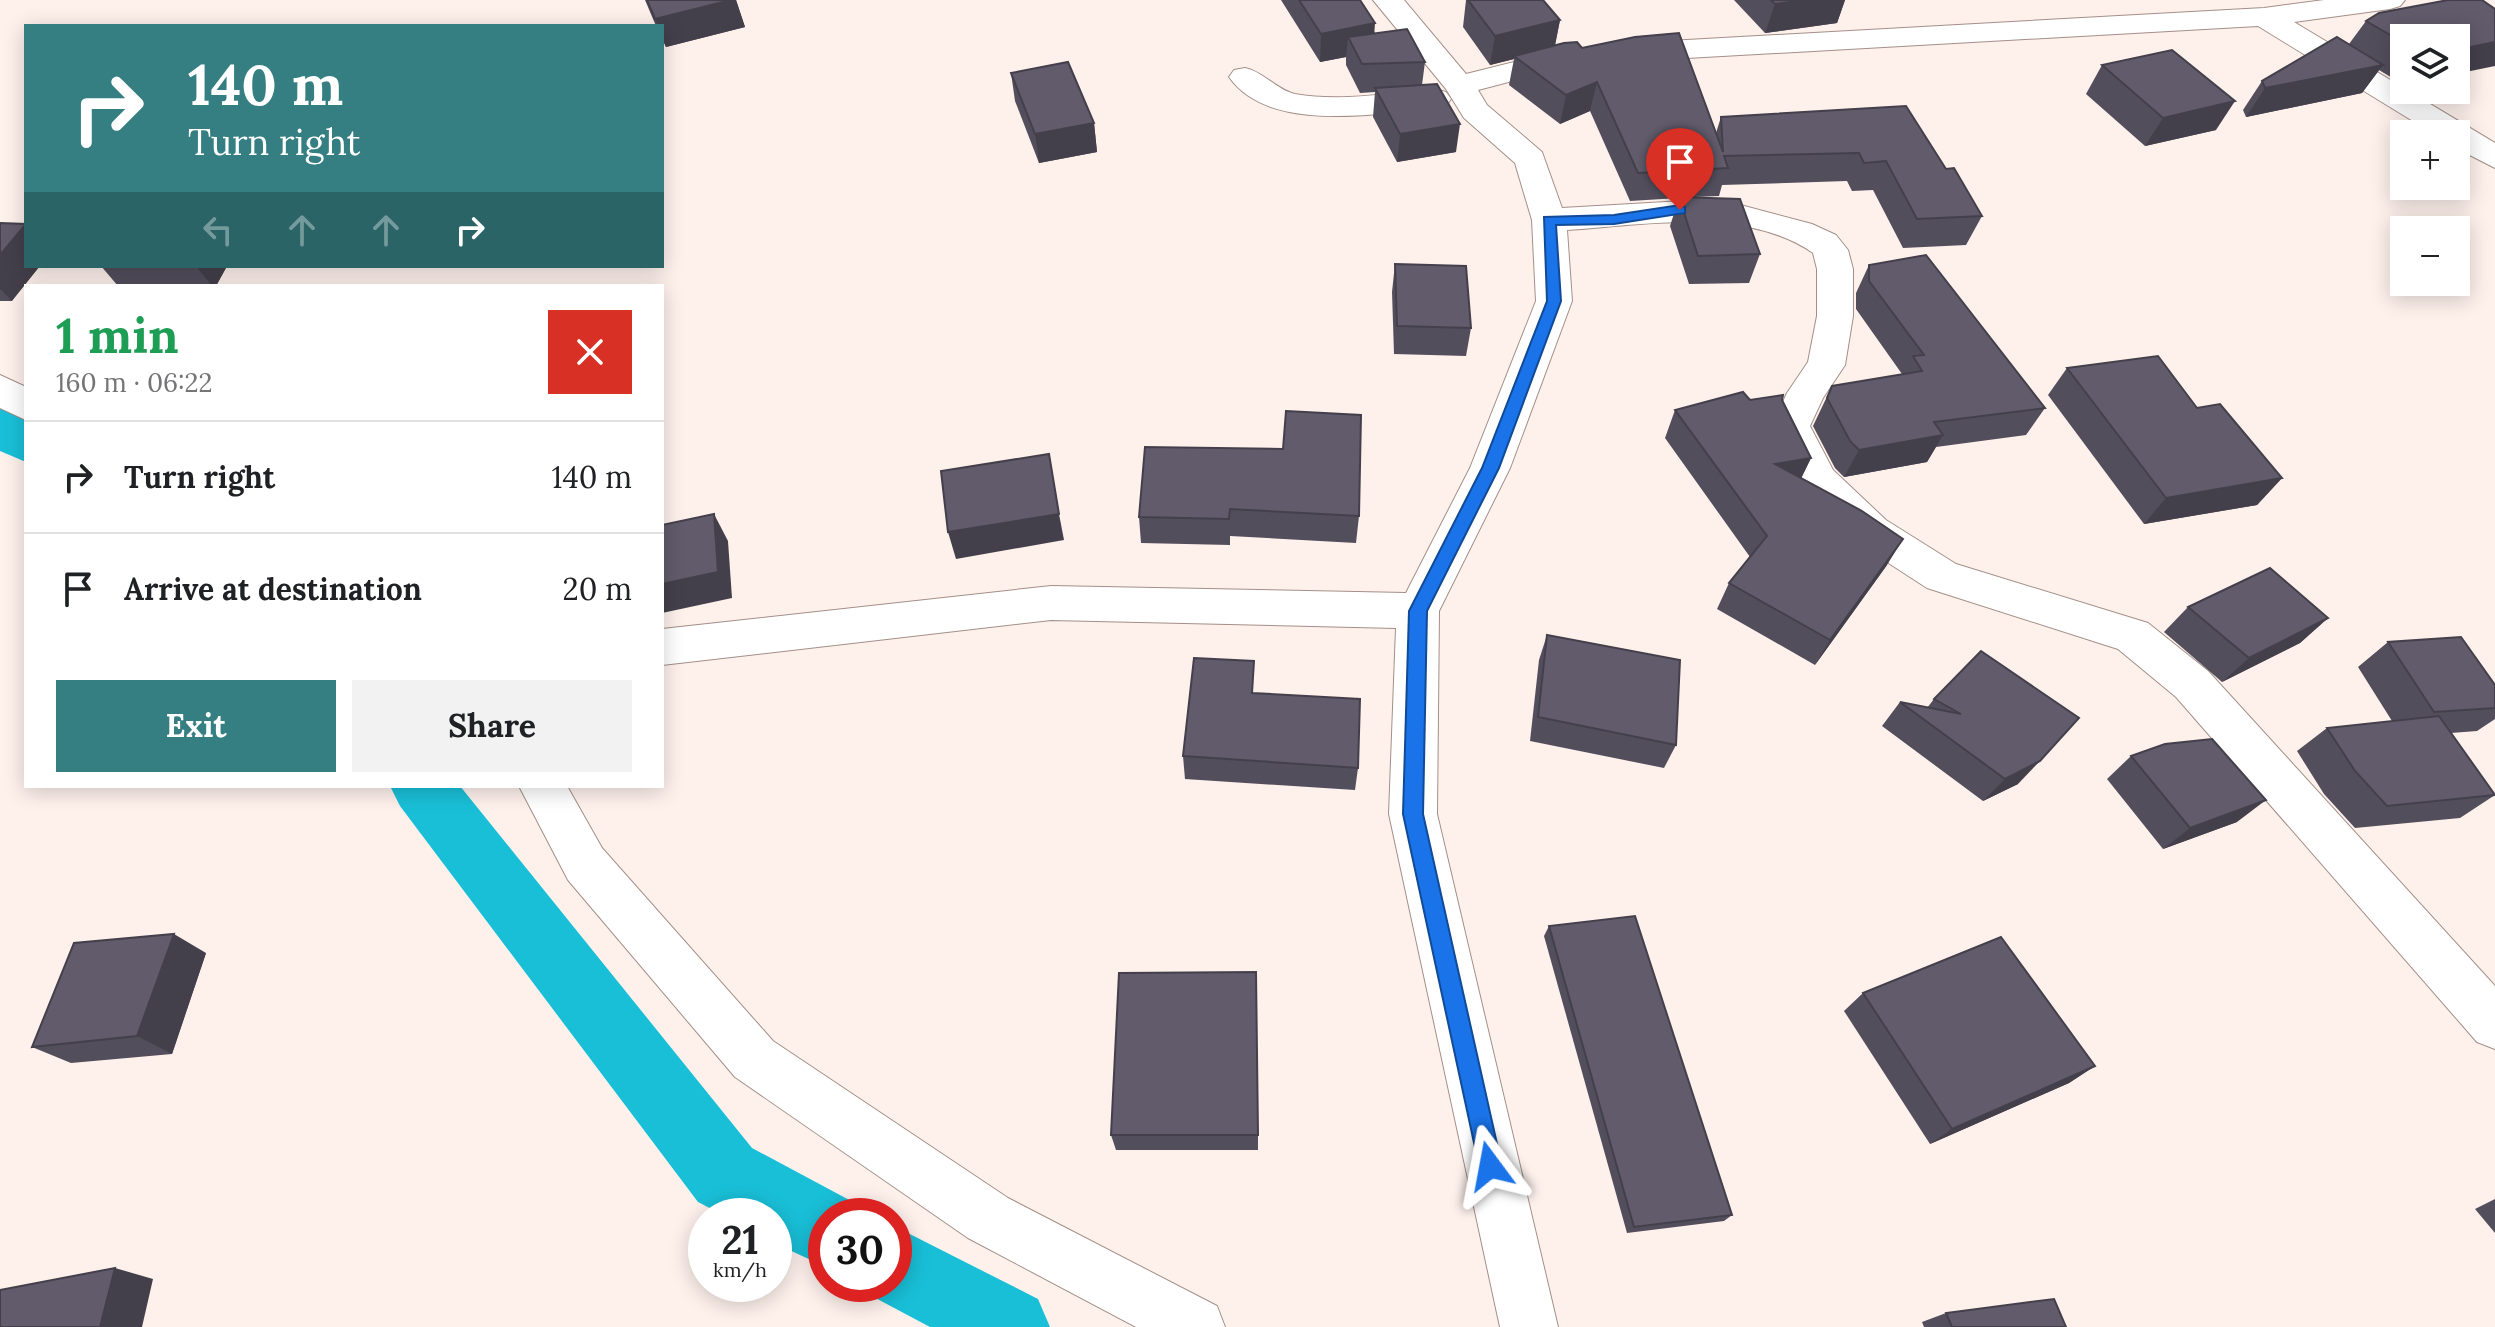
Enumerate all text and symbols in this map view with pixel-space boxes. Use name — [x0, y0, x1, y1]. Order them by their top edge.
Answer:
map controls — [2390, 24, 2470, 296]
button: layers — [2390, 24, 2470, 104]
text: 140 m — [188, 49, 343, 120]
icon: right — [56, 56, 160, 160]
text: Turn right — [188, 119, 361, 165]
button: + — [2390, 120, 2470, 200]
pin — [1646, 128, 1714, 210]
icon: arrive — [1658, 140, 1702, 184]
icon: left — [196, 208, 240, 252]
icon: ahead — [280, 208, 324, 252]
icon: ahead — [364, 208, 408, 252]
icon: right — [448, 208, 492, 252]
button: − — [2390, 216, 2470, 296]
text: 1 min — [56, 305, 179, 366]
button: close — [548, 310, 632, 394]
text: 160 m · 06:22 — [56, 366, 213, 399]
icon: right — [56, 455, 100, 499]
text: Turn right — [124, 458, 275, 496]
text: 140 m — [551, 458, 632, 496]
icon: arrive — [56, 567, 100, 611]
text: Arrive at destination — [124, 570, 422, 608]
text: 20 m — [563, 570, 632, 608]
button: Exit — [56, 680, 336, 772]
button: Share — [352, 680, 632, 772]
position arrow — [1448, 1124, 1532, 1208]
speed limit sign: 30 — [808, 1198, 912, 1302]
text: 21 — [721, 1214, 759, 1265]
text: km/h — [713, 1257, 767, 1282]

